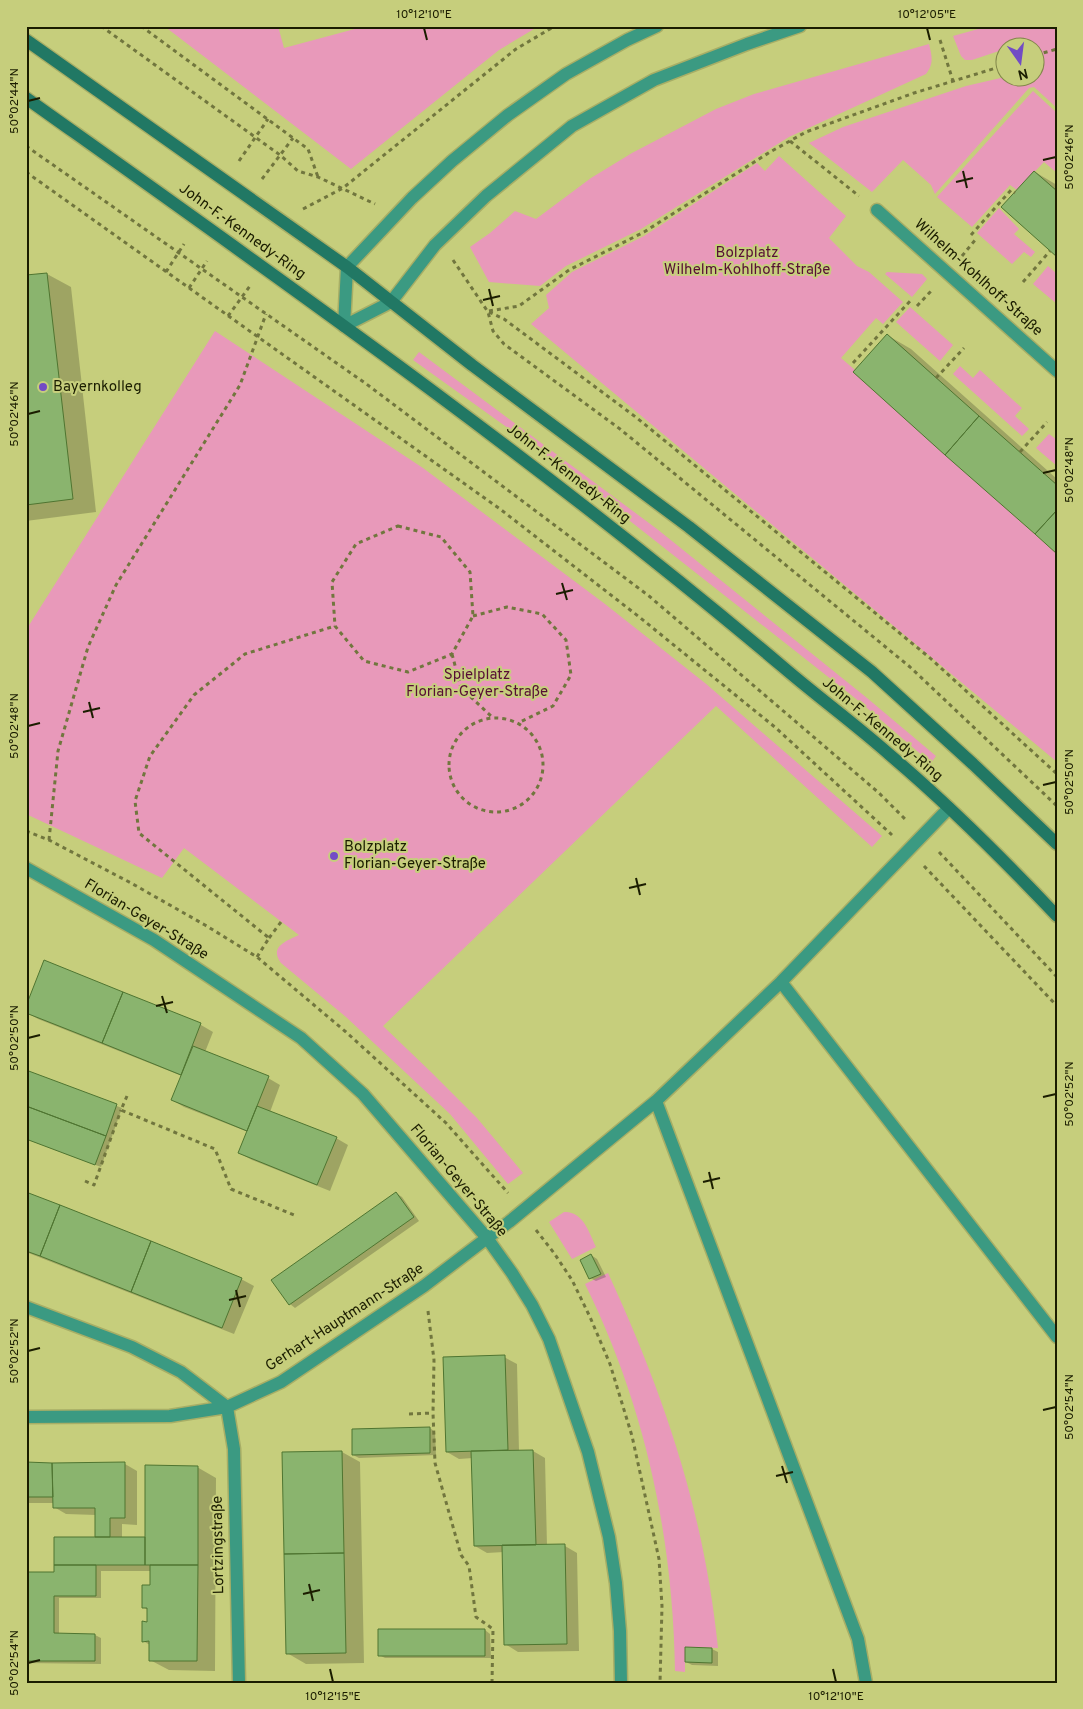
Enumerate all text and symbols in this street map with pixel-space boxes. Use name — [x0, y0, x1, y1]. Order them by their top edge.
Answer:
text: 10°12'10"E — [396, 7, 452, 23]
text: 10°12'05"E — [898, 7, 956, 23]
north arrow — [996, 38, 1046, 88]
text: N — [1016, 64, 1030, 83]
text: 50°02'44"N — [7, 68, 23, 134]
text: 50°02'46"N — [1062, 124, 1078, 190]
street label: John-F.-Kennedy-Ring — [175, 180, 309, 284]
street label: Wilhelm-Kohlhoff-Straße — [910, 215, 1046, 341]
park label: Bolzplatz Wilhelm-Kohlhoff-Straße — [664, 244, 830, 280]
place label: Bayernkolleg — [53, 378, 142, 397]
text: 50°02'46"N — [7, 381, 23, 447]
marker: Bayernkolleg — [37, 381, 49, 393]
street label: John-F.-Kennedy-Ring — [502, 420, 634, 528]
text: 50°02'48"N — [1062, 437, 1078, 503]
park label: Spielplatz Florian-Geyer-Straße — [406, 666, 548, 702]
street label: John-F.-Kennedy-Ring — [818, 674, 946, 786]
text: 50°02'48"N — [7, 693, 23, 759]
text: 50°02'50"N — [1062, 749, 1078, 815]
place label: Bolzplatz Florian-Geyer-Straße — [344, 838, 486, 874]
marker: Bolzplatz Florian-Geyer-Straße — [328, 850, 340, 862]
street label: Florian-Geyer-Straße — [80, 875, 212, 965]
text: 50°02'50"N — [7, 1005, 23, 1071]
text: 50°02'52"N — [1062, 1061, 1078, 1127]
street label: Florian-Geyer-Straße — [405, 1121, 511, 1241]
street label: Gerhart-Hauptmann-Straße — [262, 1260, 428, 1376]
text: 50°02'52"N — [7, 1318, 23, 1384]
text: 50°02'54"N — [1062, 1374, 1078, 1440]
street label: Lortzingstraße — [209, 1496, 229, 1594]
text: 50°02'54"N — [7, 1630, 23, 1696]
text: 10°12'15"E — [305, 1689, 361, 1705]
text: 10°12'10"E — [808, 1689, 864, 1705]

